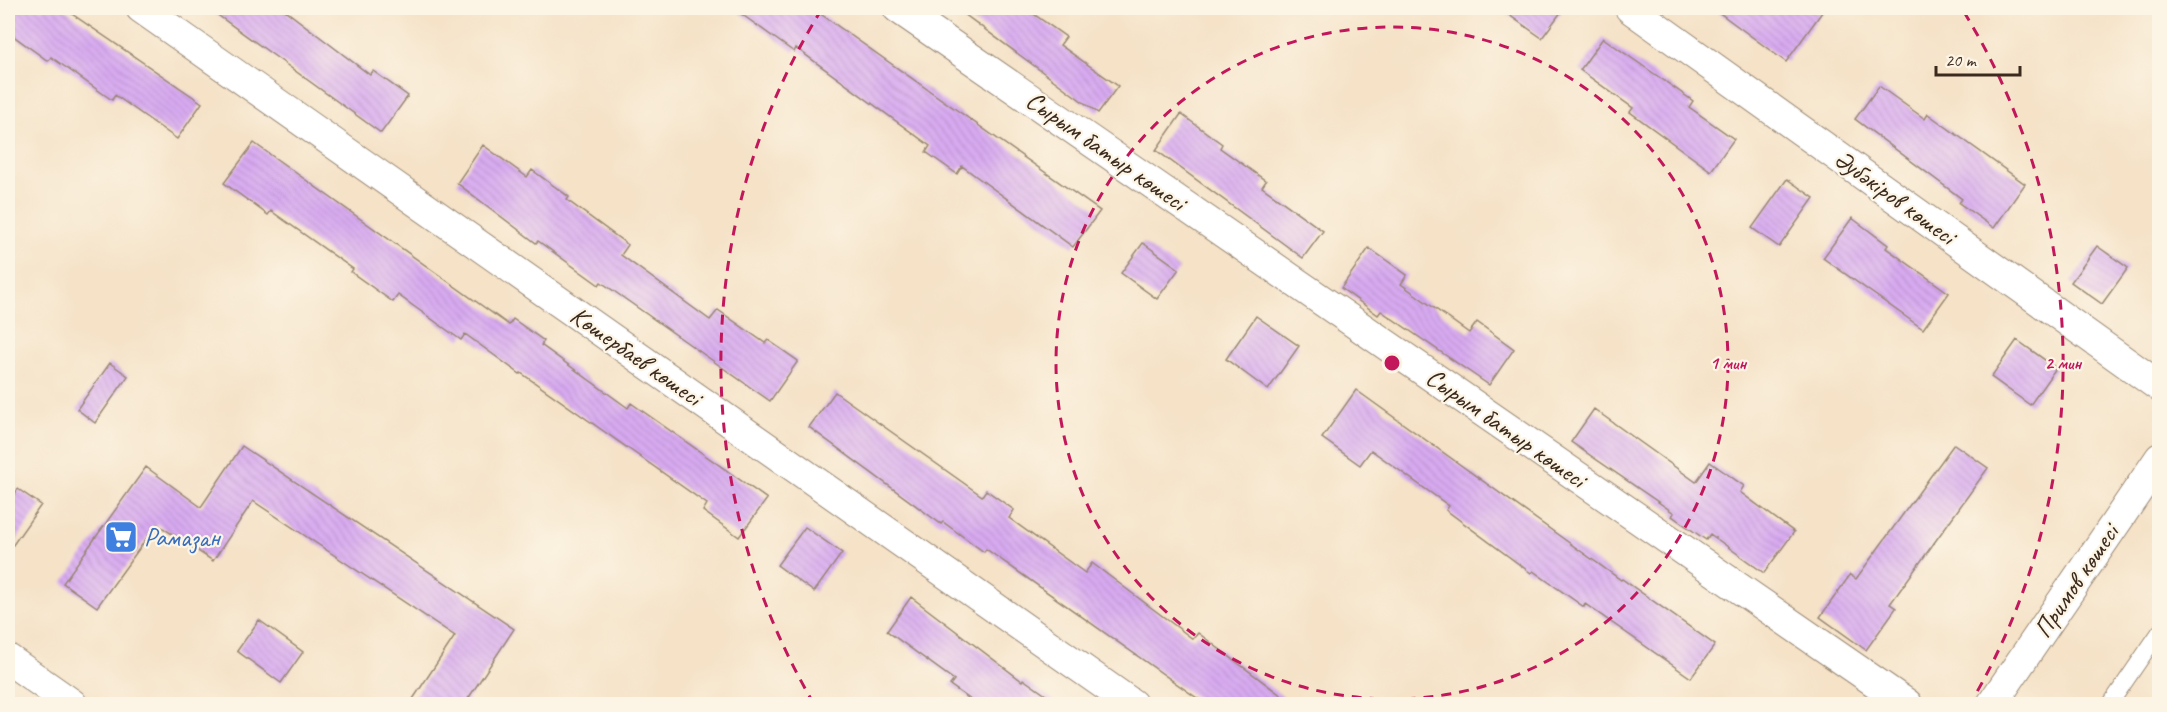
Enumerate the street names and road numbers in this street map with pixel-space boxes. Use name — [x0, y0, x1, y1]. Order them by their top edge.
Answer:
street label: Сырым батыр көшесі — [1020, 84, 1195, 220]
street label: Әубәкіров көшесі — [1828, 142, 1965, 254]
street label: Көшербаев көшесі — [564, 299, 711, 415]
street label: Сырым батыр көшесі — [1420, 361, 1595, 497]
street label: Примов көшесі — [2026, 515, 2128, 644]

